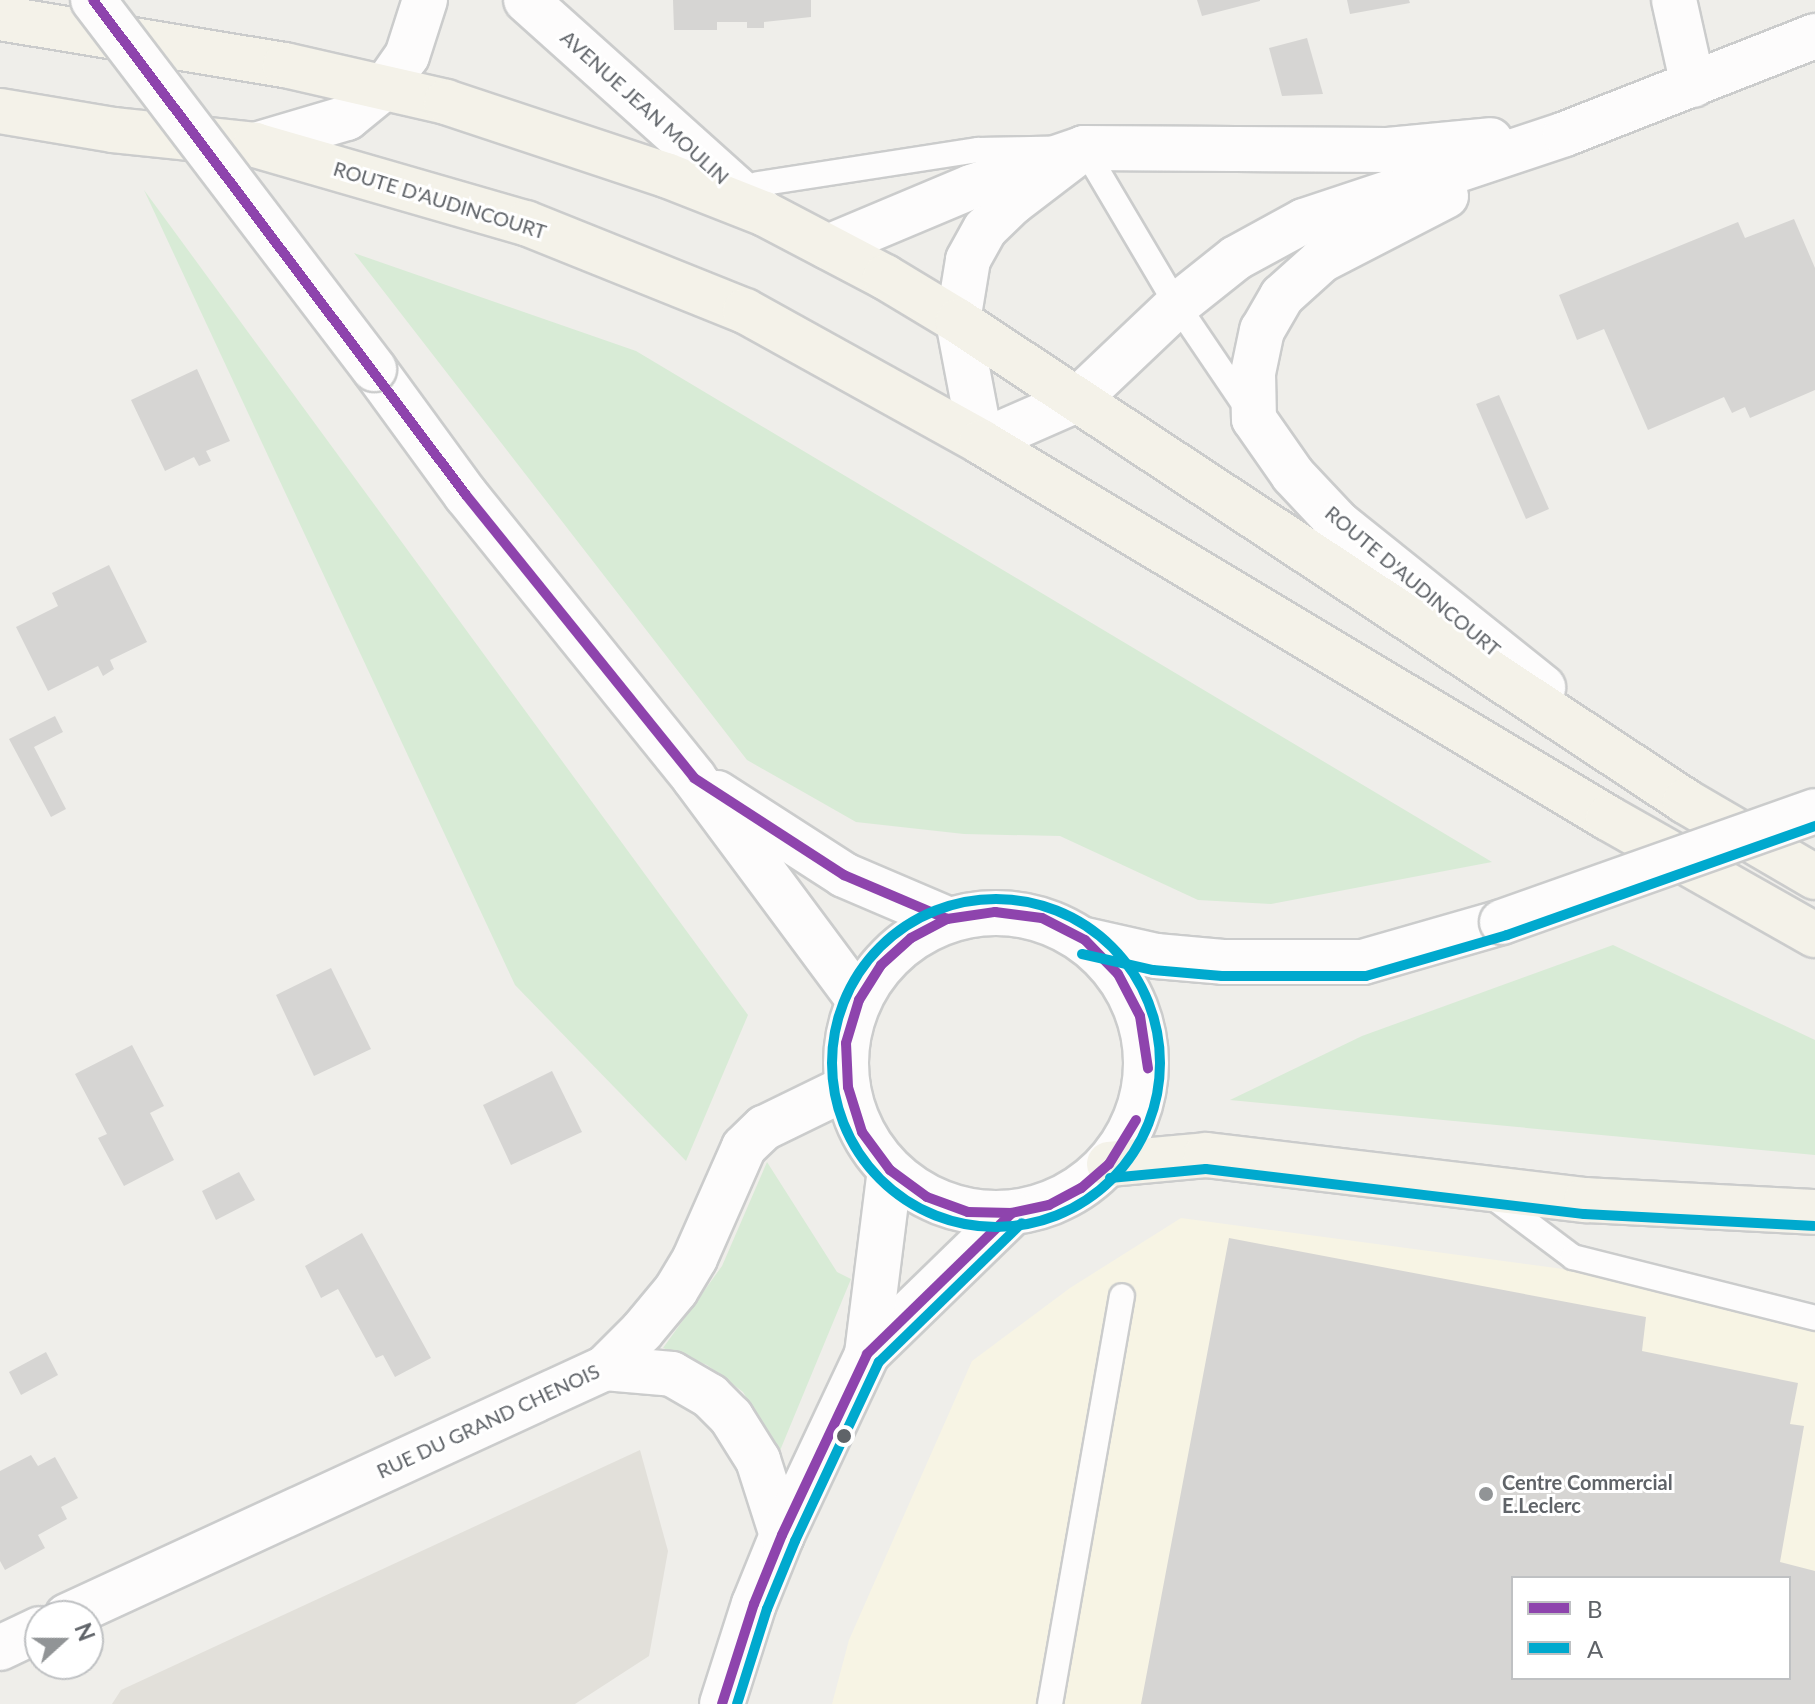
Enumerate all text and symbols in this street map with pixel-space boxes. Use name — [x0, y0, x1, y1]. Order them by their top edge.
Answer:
street label: AVENUE JEAN MOULIN — [556, 25, 734, 189]
street label: ROUTE D'AUDINCOURT — [331, 156, 549, 244]
street label: ROUTE D'AUDINCOURT — [1320, 501, 1506, 661]
street label: RUE DU GRAND CHENOIS — [373, 1359, 603, 1483]
unlabelled marker — [836, 1428, 852, 1444]
place label: Centre Commercial E.Leclerc — [1502, 1470, 1673, 1517]
marker: Centre Commercial E.Leclerc — [1477, 1485, 1495, 1503]
legend — [1511, 1576, 1791, 1680]
text: B — [1587, 1594, 1603, 1623]
north arrow — [24, 1600, 104, 1680]
text: N — [69, 1619, 101, 1645]
text: A — [1587, 1634, 1603, 1663]

